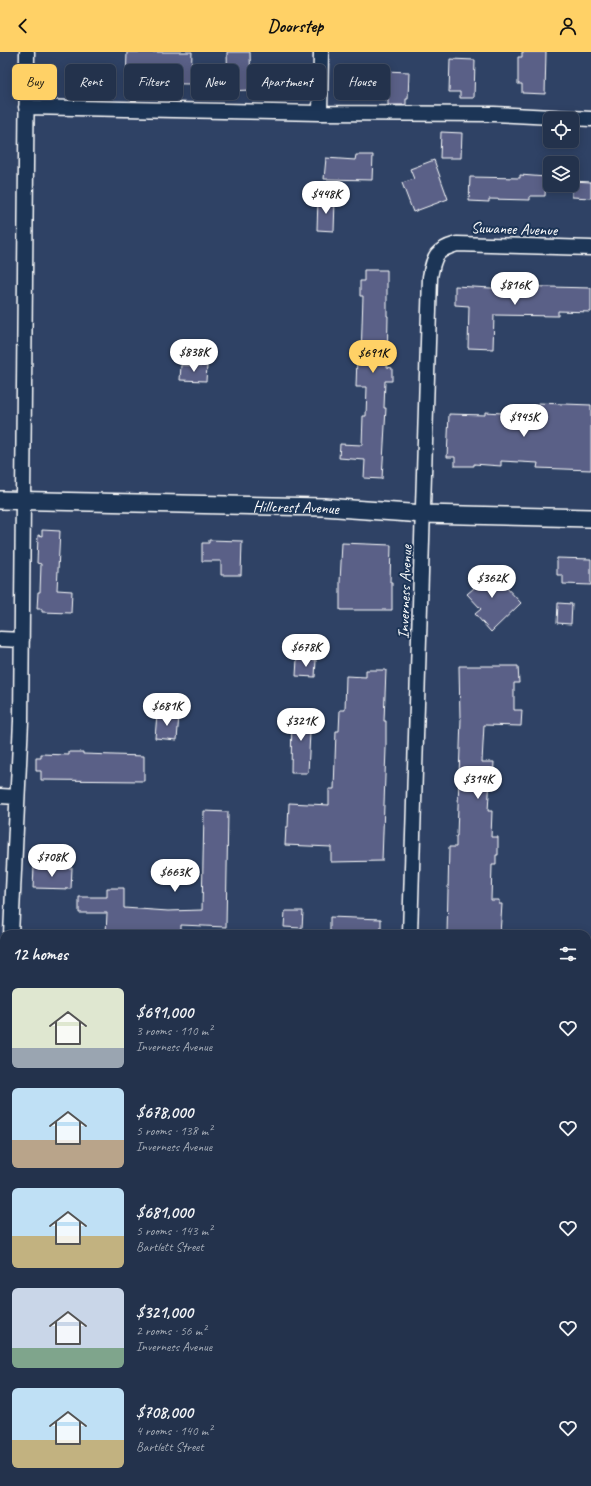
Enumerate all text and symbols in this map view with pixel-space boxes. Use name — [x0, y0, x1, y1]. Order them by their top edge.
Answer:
icon: back — [12, 15, 34, 37]
text: Doorstep — [268, 15, 323, 37]
icon: person — [557, 15, 579, 37]
chip: Buy — [12, 64, 57, 100]
chip: Rent — [65, 64, 116, 100]
chip: Filters — [124, 64, 183, 100]
chip: New — [191, 64, 239, 100]
chip: Apartment — [247, 64, 326, 100]
chip: House — [334, 64, 390, 100]
map controls — [543, 112, 579, 192]
button: locate — [543, 112, 579, 148]
button: layers — [543, 156, 579, 192]
pin: $448K — [298, 181, 354, 215]
text: $448K — [311, 186, 341, 202]
street label: Suwanee Avenue — [470, 217, 559, 241]
pin: $816K — [487, 272, 543, 306]
text: $816K — [500, 277, 530, 293]
pin: $838K — [166, 339, 222, 373]
pin: $691K — [345, 340, 401, 374]
text: $838K — [179, 344, 209, 360]
text: $691K — [358, 345, 388, 361]
pin: $945K — [496, 404, 552, 438]
text: $945K — [509, 409, 539, 425]
street label: Hillcrest Avenue — [253, 496, 341, 519]
street label: Inverness Avenue — [393, 543, 417, 639]
pin: $362K — [464, 565, 520, 599]
text: $362K — [477, 570, 507, 586]
pin: $678K — [278, 634, 334, 668]
text: $678K — [291, 639, 321, 655]
pin: $681K — [139, 693, 195, 727]
text: $681K — [152, 698, 182, 714]
pin: $321K — [273, 708, 329, 742]
text: $321K — [286, 713, 316, 729]
pin: $314K — [450, 766, 506, 800]
text: $314K — [463, 771, 493, 787]
pin: $708K — [24, 844, 80, 878]
text: $708K — [37, 849, 67, 865]
pin: $663K — [147, 859, 203, 893]
text: $663K — [160, 864, 190, 880]
icon: filters — [557, 943, 579, 965]
text: 12 homes — [12, 944, 68, 965]
text: $691,000 — [136, 1002, 193, 1023]
icon: home — [44, 1004, 92, 1052]
icon: heart — [557, 1017, 579, 1039]
text: 3 rooms · 110 m² — [136, 1023, 212, 1039]
text: Inverness Avenue — [136, 1039, 212, 1055]
text: $678,000 — [136, 1102, 193, 1123]
icon: home — [44, 1104, 92, 1152]
icon: heart — [557, 1117, 579, 1139]
text: 5 rooms · 138 m² — [136, 1123, 212, 1139]
text: Inverness Avenue — [136, 1139, 212, 1155]
text: $681,000 — [136, 1202, 193, 1223]
icon: home — [44, 1204, 92, 1252]
icon: heart — [557, 1217, 579, 1239]
text: 5 rooms · 143 m² — [136, 1223, 212, 1239]
text: Bartlett Street — [136, 1239, 204, 1255]
text: $321,000 — [136, 1302, 193, 1323]
icon: home — [44, 1304, 92, 1352]
icon: heart — [557, 1317, 579, 1339]
text: 2 rooms · 56 m² — [136, 1323, 206, 1339]
text: Inverness Avenue — [136, 1339, 212, 1355]
text: $708,000 — [136, 1402, 193, 1423]
icon: home — [44, 1404, 92, 1452]
icon: heart — [557, 1417, 579, 1439]
text: 4 rooms · 140 m² — [136, 1423, 212, 1439]
text: Bartlett Street — [136, 1439, 204, 1455]

